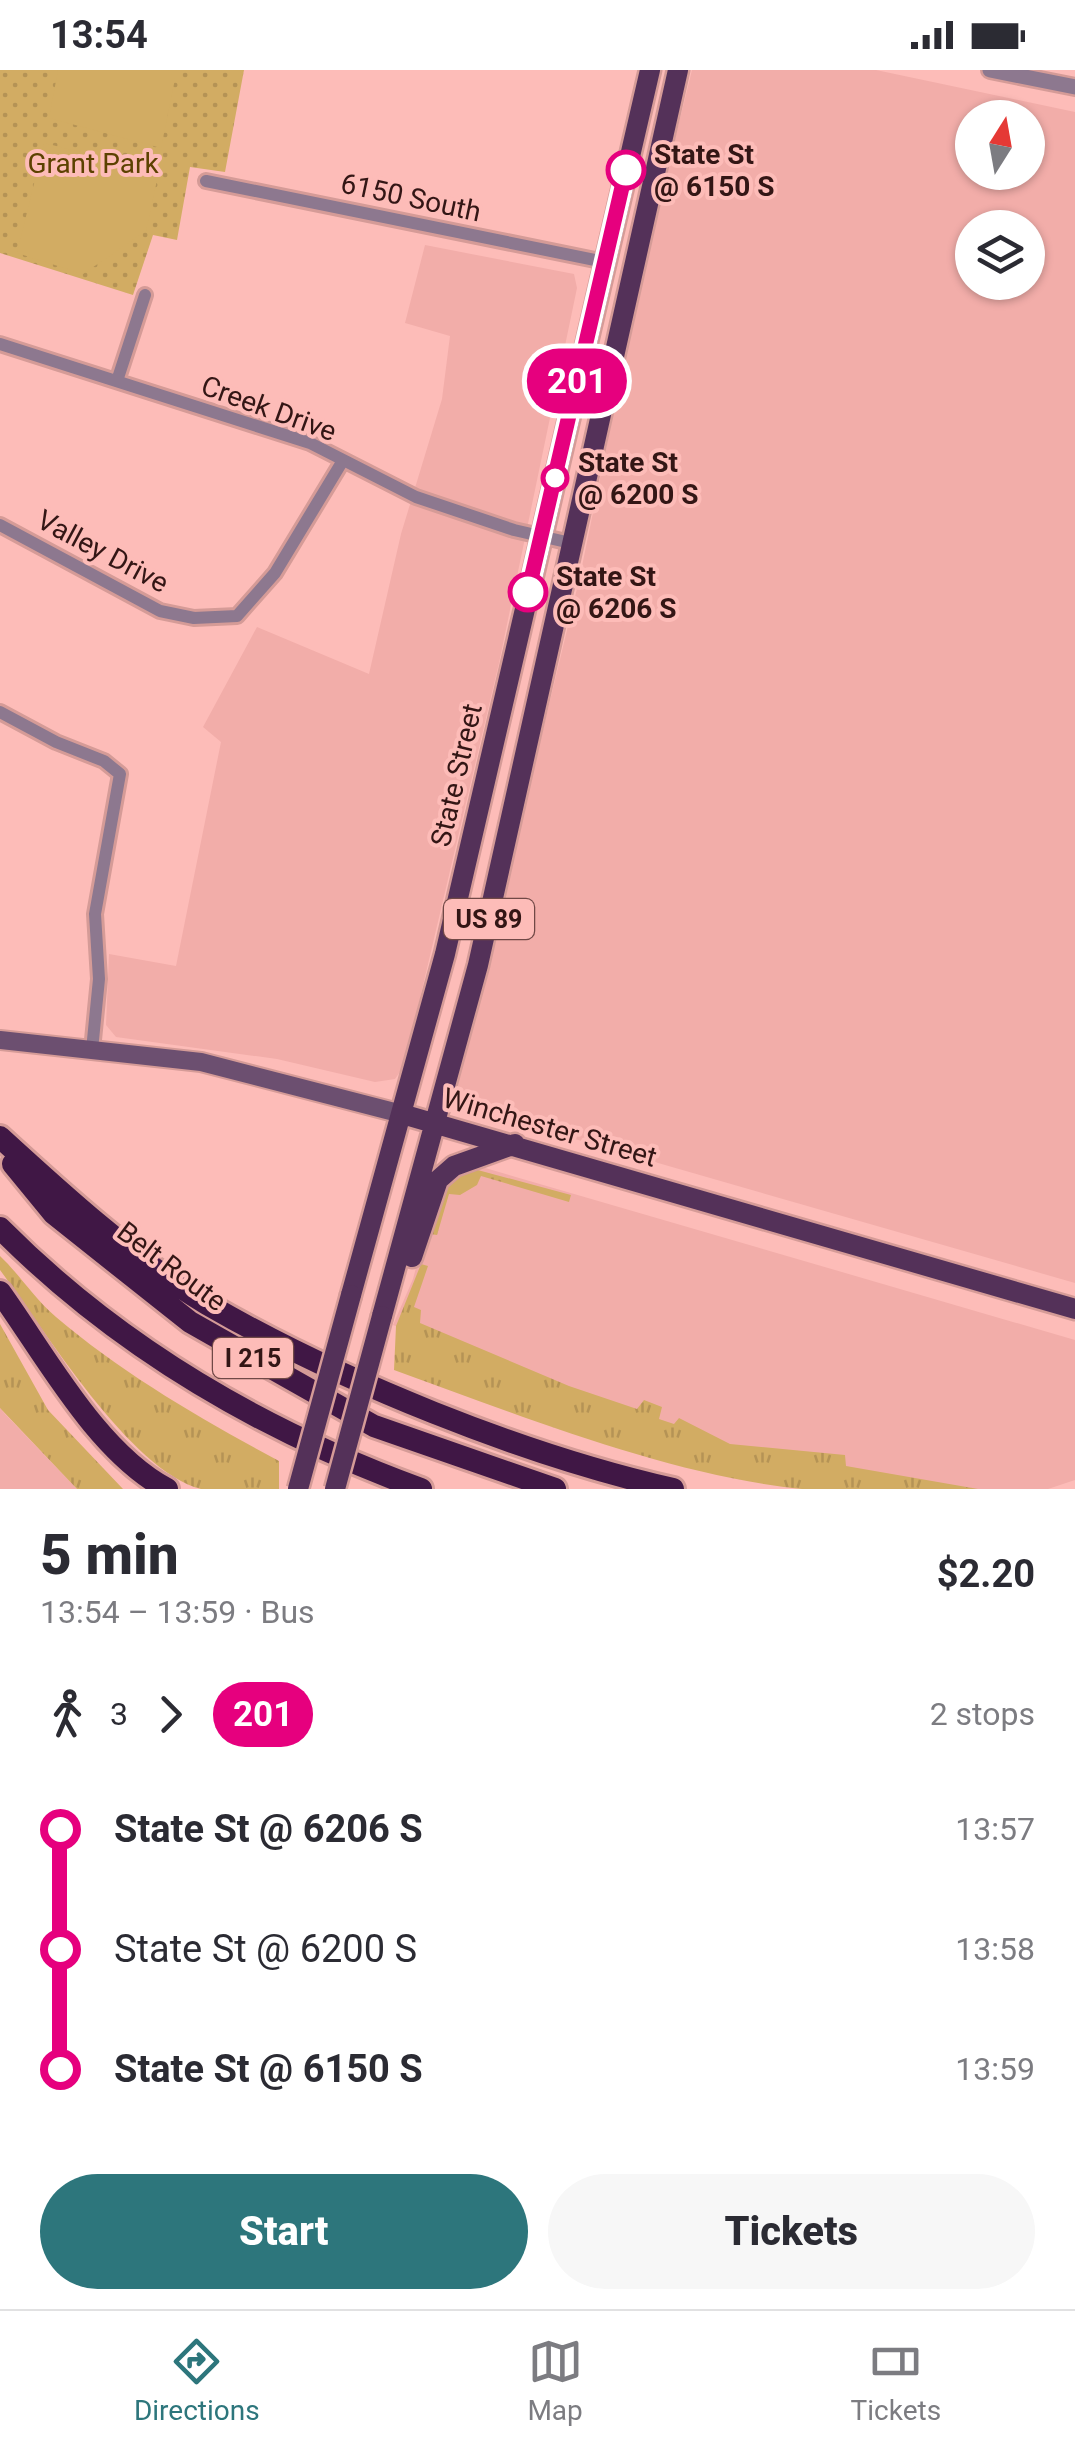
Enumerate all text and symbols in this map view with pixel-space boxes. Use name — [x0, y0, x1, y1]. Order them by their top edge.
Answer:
text: 13:54 — [50, 13, 148, 57]
north arrow — [955, 100, 1045, 190]
map controls — [955, 100, 1045, 300]
place label: State St @ 6150 S — [654, 138, 775, 203]
park label: Grant Park — [27, 147, 159, 180]
marker: State St @ 6150 S — [607, 151, 645, 189]
street label: 6150 South — [338, 167, 484, 228]
button: layers — [955, 210, 1045, 300]
line badge: 201 — [520, 348, 634, 414]
text: 201 — [547, 361, 607, 402]
street label: Creek Drive — [197, 369, 341, 448]
place label: State St @ 6200 S — [578, 446, 699, 511]
marker: State St @ 6200 S — [542, 465, 568, 491]
street label: Valley Drive — [32, 503, 174, 600]
place label: State St @ 6206 S — [556, 560, 677, 625]
marker: State St @ 6206 S — [509, 573, 547, 611]
street label: State Street — [424, 700, 489, 850]
road number: US 89 — [444, 899, 534, 939]
street label: Winchester Street — [439, 1081, 661, 1174]
street label: Belt Route — [111, 1215, 233, 1318]
road number: I 215 — [213, 1338, 293, 1378]
text: 5 min — [40, 1523, 179, 1587]
text: $2.20 — [937, 1552, 1035, 1596]
text: 13:54 – 13:59 · Bus — [40, 1593, 315, 1631]
icon: walk — [40, 1687, 95, 1742]
icon: forward — [143, 1687, 198, 1742]
text: 201 — [233, 1694, 293, 1735]
text: 3 — [110, 1695, 128, 1733]
text: 2 stops — [930, 1695, 1035, 1733]
text: State St @ 6206 S — [114, 1807, 423, 1851]
text: 13:57 — [955, 1810, 1035, 1848]
text: State St @ 6200 S — [114, 1927, 417, 1971]
text: 13:58 — [955, 1930, 1035, 1968]
text: State St @ 6150 S — [114, 2047, 423, 2091]
text: 13:59 — [955, 2050, 1035, 2088]
button: Start — [40, 2174, 528, 2289]
button: Tickets — [548, 2174, 1035, 2289]
tab: Directions — [134, 2334, 260, 2427]
tab: Map — [527, 2334, 583, 2427]
tab: Tickets — [851, 2334, 941, 2427]

